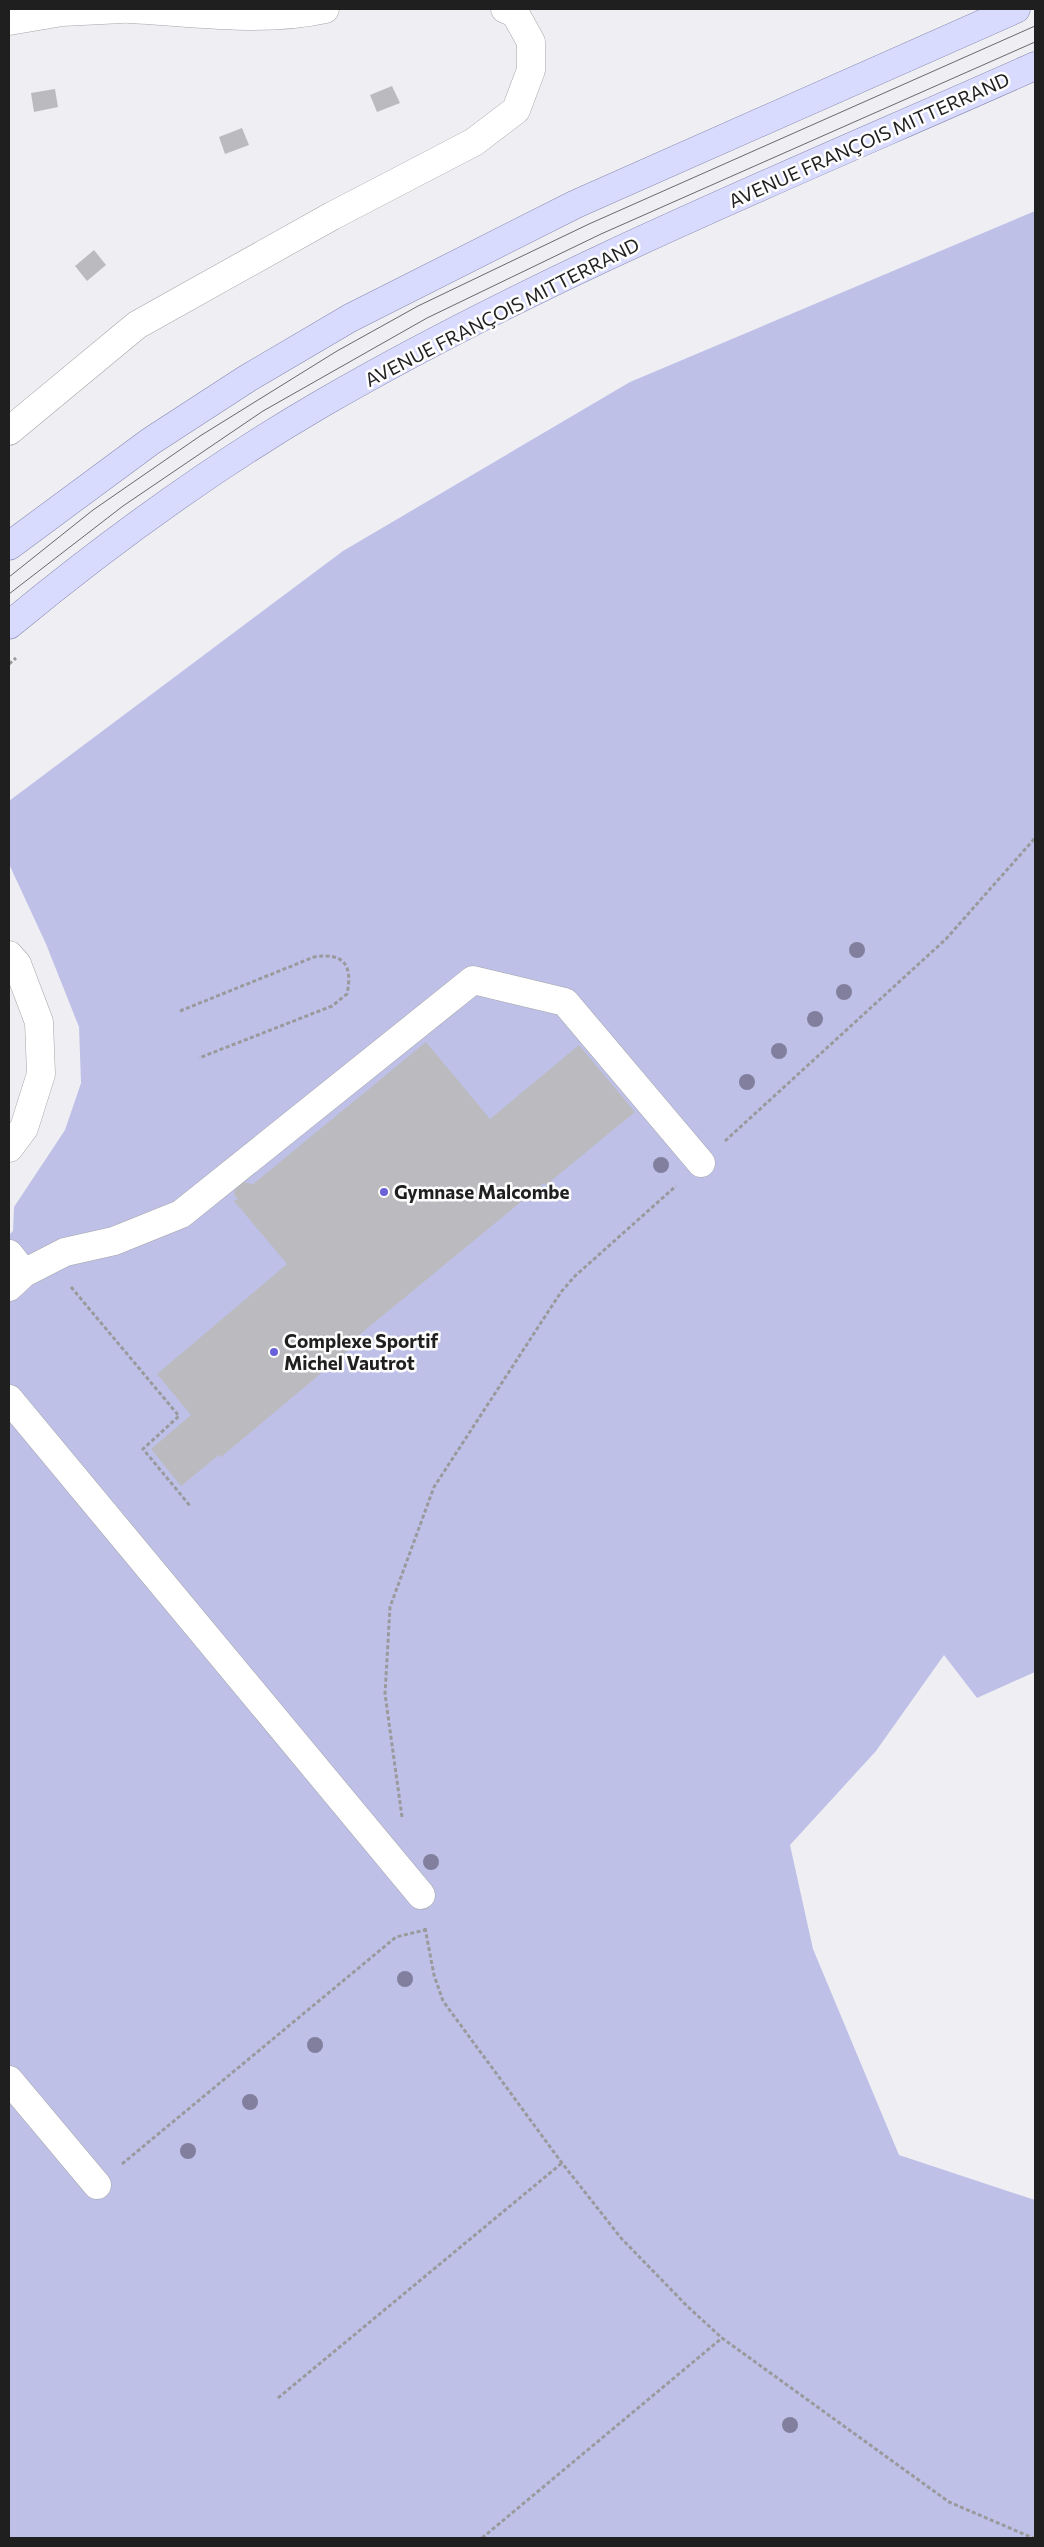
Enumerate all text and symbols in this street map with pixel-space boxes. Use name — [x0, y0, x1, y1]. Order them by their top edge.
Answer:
street label: AVENUE FRANÇOIS MITTERRAND — [725, 67, 1013, 212]
street label: AVENUE FRANÇOIS MITTERRAND — [361, 232, 643, 391]
place label: Gymnase Malcombe — [394, 1180, 570, 1203]
marker: Gymnase Malcombe — [378, 1186, 390, 1198]
place label: Complexe Sportif Michel Vautrot — [284, 1329, 438, 1374]
marker: Complexe Sportif Michel Vautrot — [268, 1346, 280, 1358]

